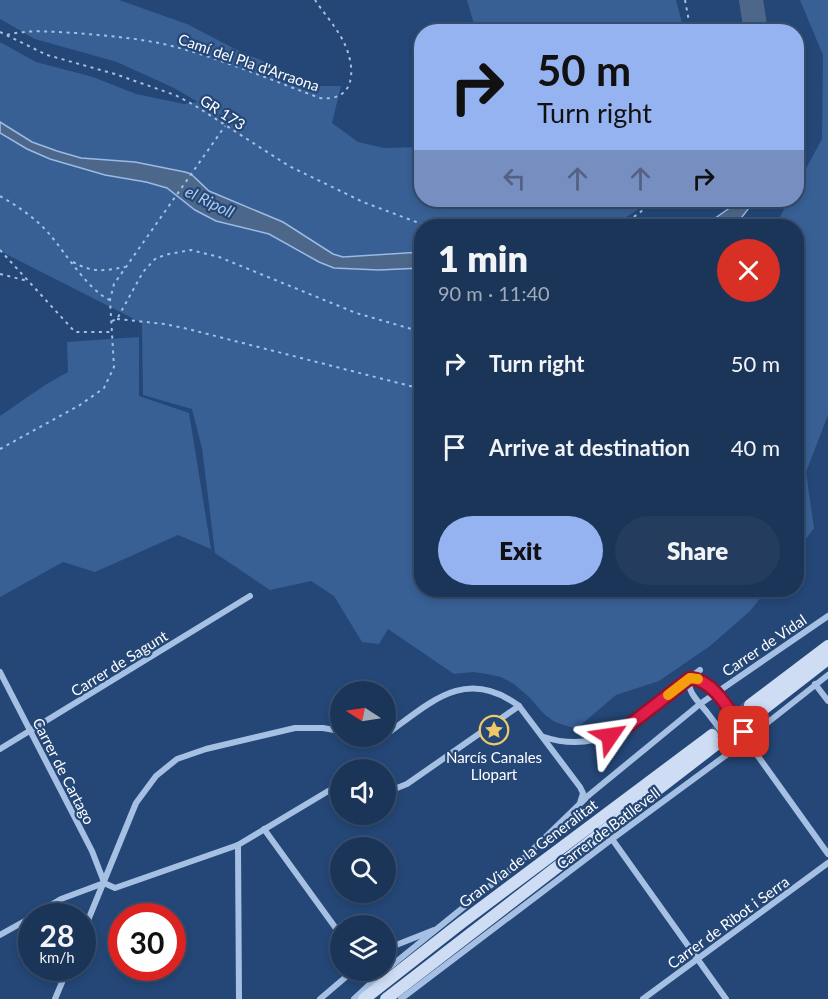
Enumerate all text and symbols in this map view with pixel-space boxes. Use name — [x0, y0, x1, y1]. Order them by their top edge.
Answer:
street label: Camí del Pla d'Arraona — [176, 29, 322, 95]
text: 50 m — [537, 45, 631, 95]
icon: right — [438, 48, 516, 126]
street label: GR 173 — [197, 91, 249, 133]
text: Turn right — [537, 96, 652, 129]
icon: left — [498, 162, 531, 195]
icon: ahead — [561, 162, 594, 195]
icon: ahead — [624, 162, 657, 195]
icon: right — [687, 162, 720, 195]
water label: el Ripoll — [183, 181, 238, 221]
text: 1 min — [438, 236, 528, 280]
button: close — [717, 239, 780, 302]
text: 90 m · 11:40 — [438, 281, 550, 305]
icon: right — [438, 347, 471, 380]
text: Turn right — [489, 350, 584, 377]
text: 50 m — [731, 350, 780, 377]
icon: arrive — [438, 431, 471, 464]
text: Arrive at destination — [489, 434, 690, 461]
text: 40 m — [731, 434, 780, 461]
button: Exit — [438, 516, 603, 585]
button: Share — [615, 516, 780, 585]
street label: Carrer de Vidal — [718, 610, 810, 680]
street label: Carrer de Sagunt — [67, 626, 171, 700]
north arrow — [330, 681, 396, 747]
map controls — [330, 681, 396, 981]
position arrow — [578, 704, 642, 768]
pin — [718, 706, 769, 757]
place icon: Narcís Canales Llopart — [478, 714, 510, 746]
street label: Carrer de Cartago — [29, 715, 99, 827]
icon: arrive — [727, 715, 760, 748]
place label: Narcís Canales Llopart — [446, 748, 542, 783]
button: sound — [330, 759, 396, 825]
street label: Carrer de Batllevell — [553, 783, 663, 873]
street label: Gran Via de la Generalitat — [455, 795, 601, 911]
button: search — [330, 837, 396, 903]
street label: Carrer de Ribot i Serra — [664, 872, 792, 972]
speed limit sign: 30 — [108, 903, 186, 981]
button: layers — [330, 915, 396, 981]
text: 28 — [40, 917, 74, 953]
text: km/h — [39, 948, 75, 966]

